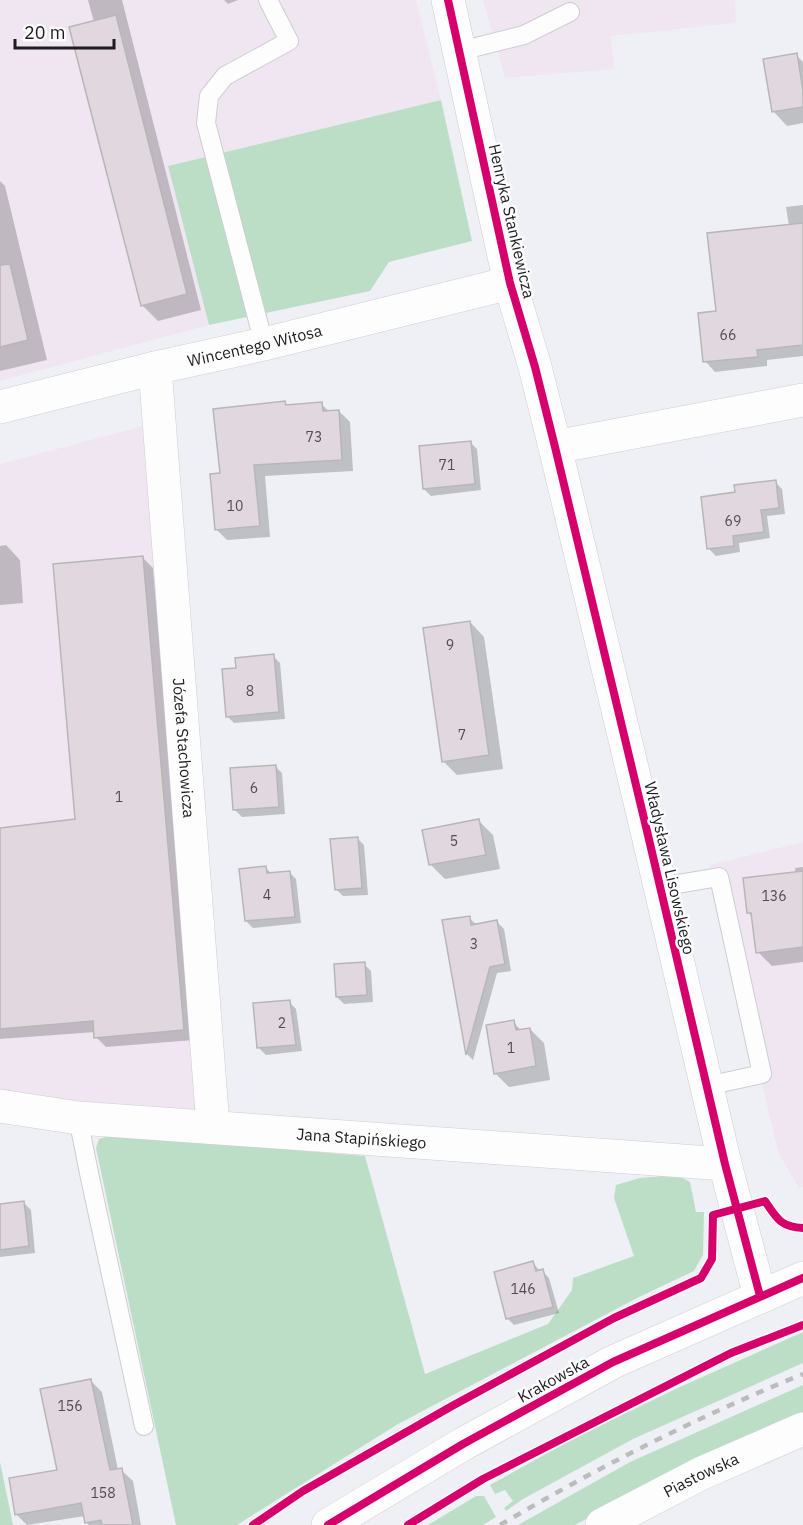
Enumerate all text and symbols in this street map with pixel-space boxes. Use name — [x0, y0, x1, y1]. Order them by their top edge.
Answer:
scale bar — [15, 12, 114, 50]
text: 20 m — [24, 21, 66, 44]
street label: Henryka Stankiewicza — [485, 142, 540, 301]
street label: Wincentego Witosa — [185, 320, 325, 371]
house number: 66 — [720, 326, 736, 344]
house number: 73 — [306, 428, 322, 446]
house number: 71 — [439, 456, 455, 474]
house number: 10 — [227, 497, 243, 515]
house number: 69 — [725, 512, 741, 530]
house number: 9 — [446, 636, 454, 654]
street label: Józefa Stachowicza — [169, 677, 199, 819]
house number: 8 — [246, 682, 254, 700]
house number: 7 — [458, 726, 466, 744]
house number: 6 — [250, 779, 258, 797]
street label: Władysława Lisowskiego — [640, 780, 700, 956]
house number: 1 — [115, 788, 123, 806]
house number: 5 — [450, 832, 458, 850]
house number: 4 — [263, 886, 271, 904]
house number: 136 — [761, 887, 787, 905]
house number: 3 — [470, 935, 478, 953]
house number: 2 — [278, 1014, 286, 1032]
house number: 1 — [507, 1039, 515, 1057]
street label: Jana Stapińskiego — [296, 1124, 427, 1153]
house number: 146 — [510, 1280, 536, 1298]
street label: Krakowska — [514, 1351, 592, 1407]
house number: 156 — [57, 1397, 83, 1415]
street label: Piastowska — [660, 1448, 742, 1501]
house number: 158 — [90, 1484, 116, 1502]

